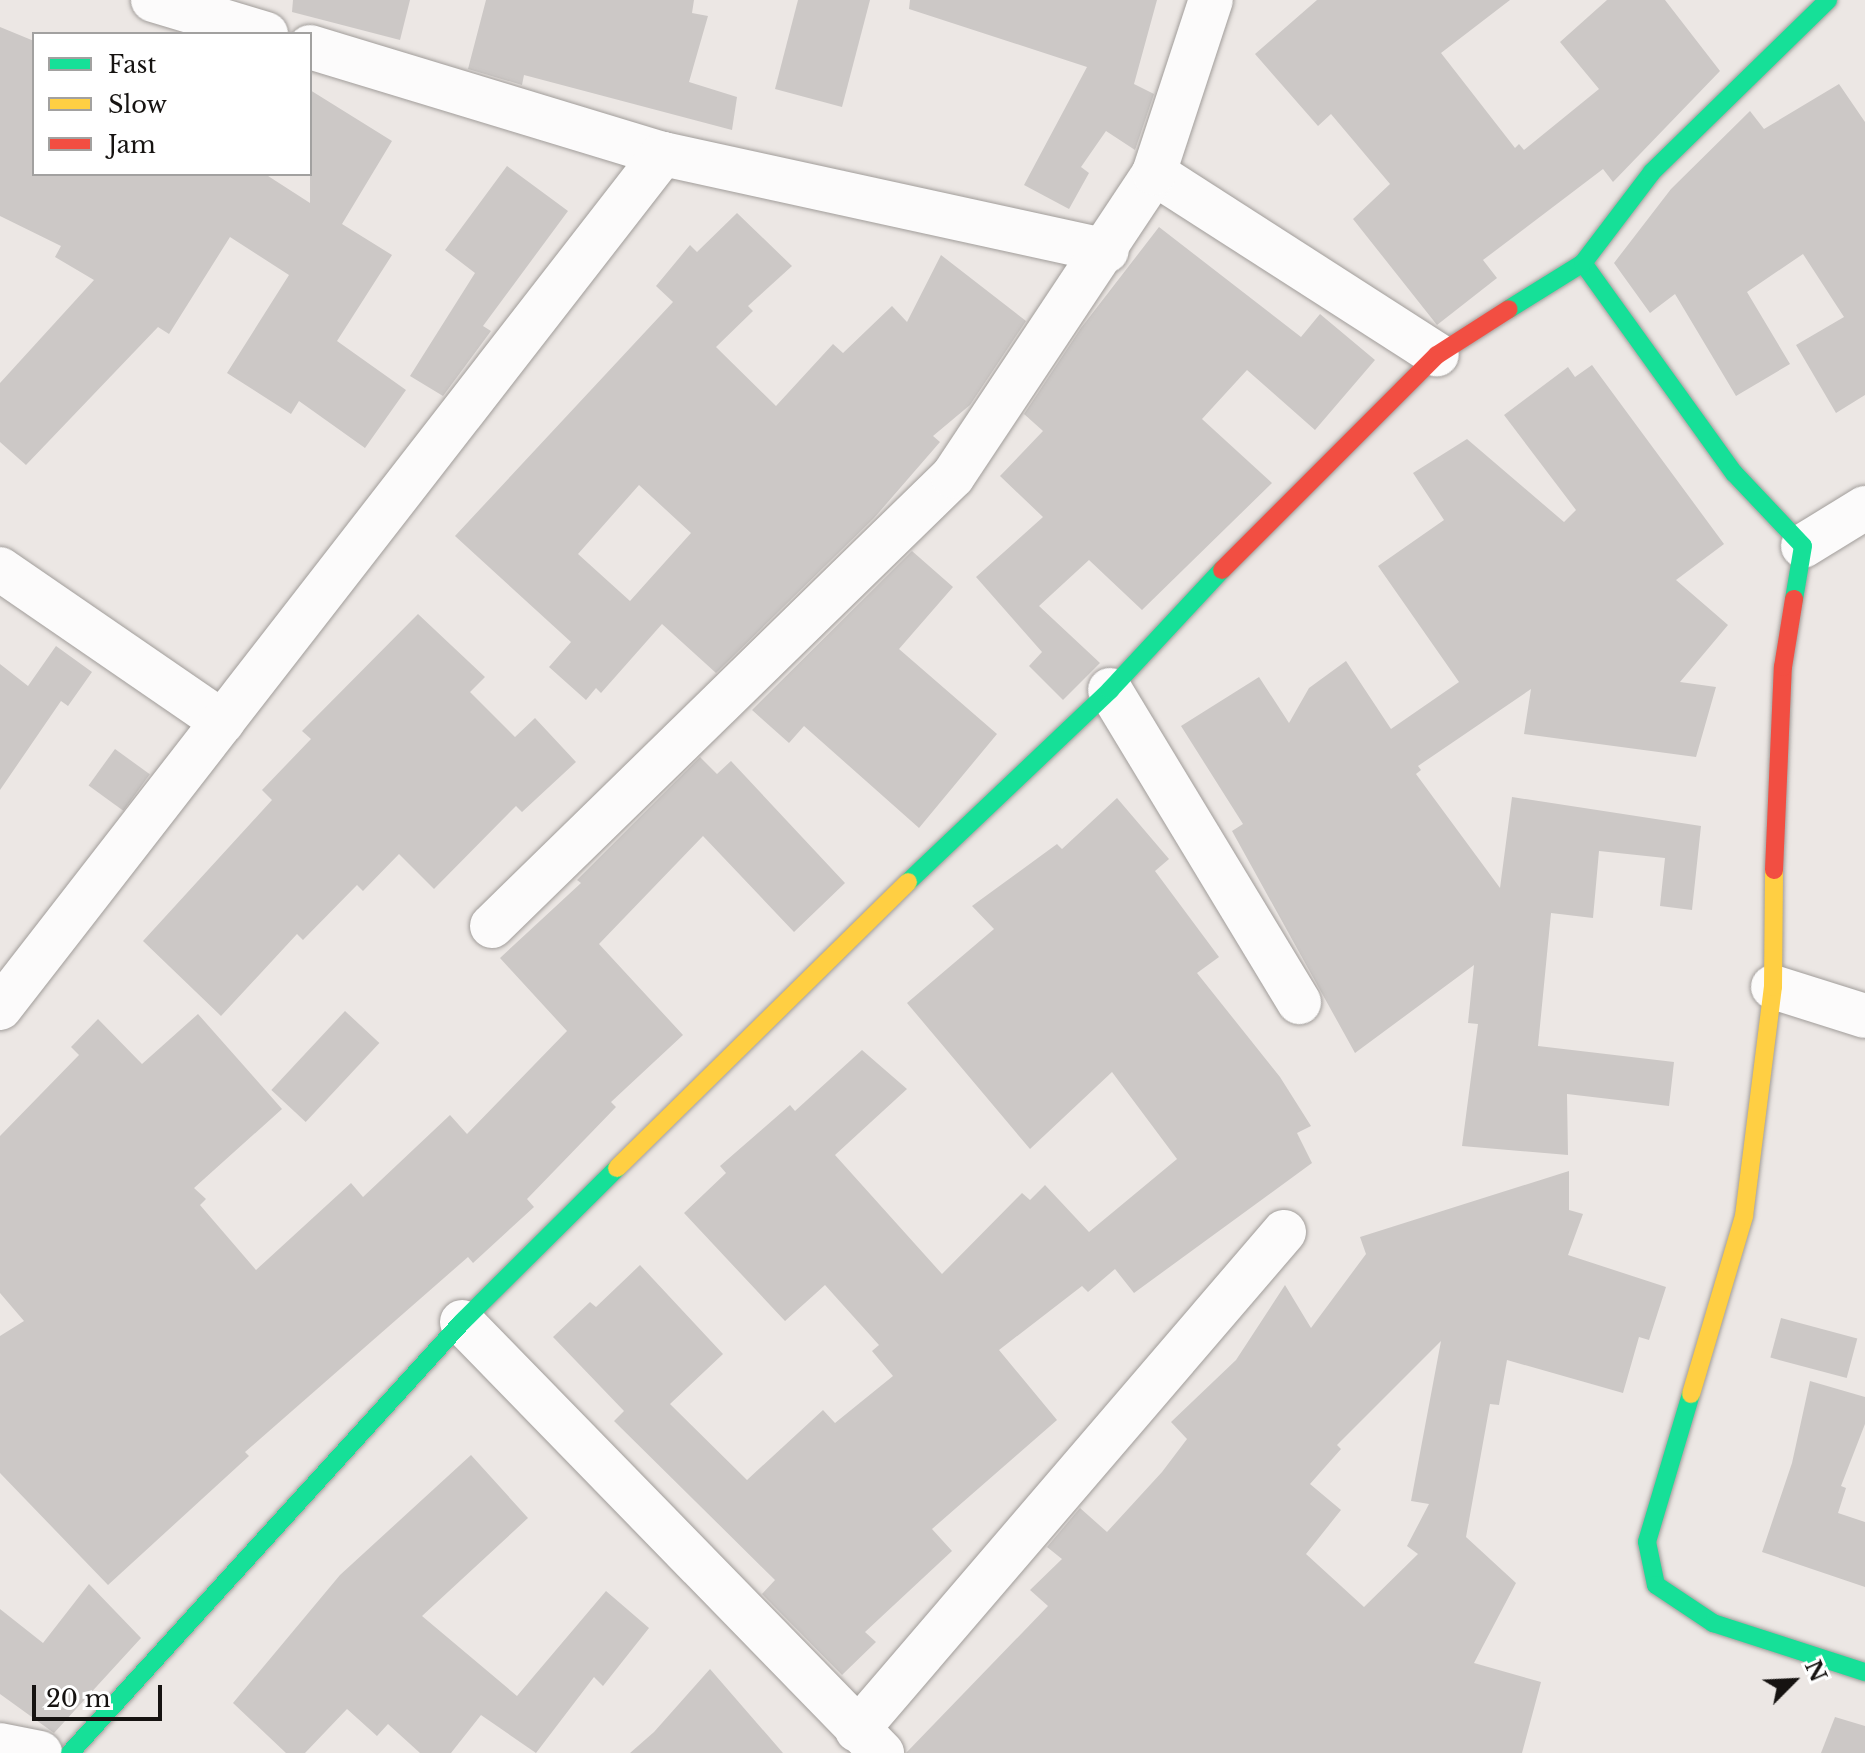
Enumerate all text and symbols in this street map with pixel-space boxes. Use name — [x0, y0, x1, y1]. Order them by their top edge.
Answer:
legend — [32, 32, 312, 176]
text: Fast — [108, 50, 156, 79]
text: Slow — [108, 90, 167, 119]
text: Jam — [108, 130, 156, 159]
north arrow — [1753, 1641, 1833, 1721]
text: N — [1799, 1656, 1832, 1686]
scale bar — [36, 1669, 166, 1719]
text: 20 m — [46, 1684, 111, 1713]

